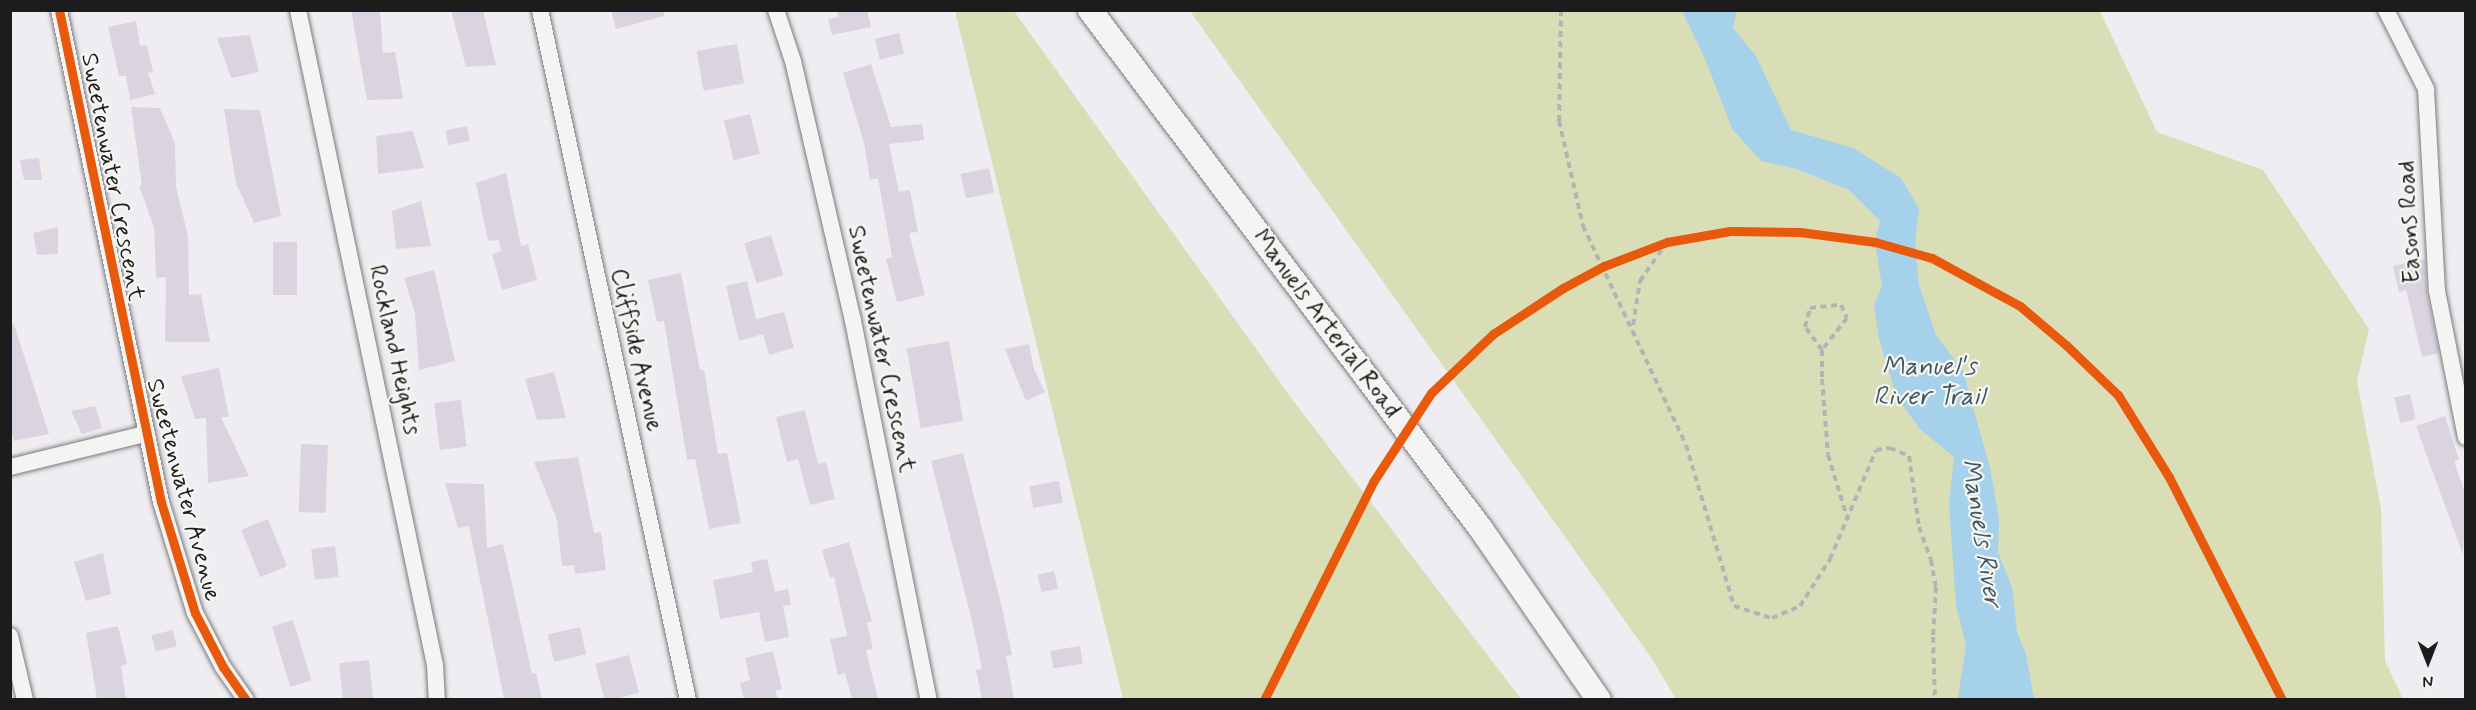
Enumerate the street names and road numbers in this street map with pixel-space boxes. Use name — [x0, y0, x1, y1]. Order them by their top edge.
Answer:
street label: Sweetenwater Crescent — [75, 55, 149, 299]
street label: Easons Road — [2392, 160, 2428, 284]
street label: Manuels Arterial Road — [1247, 226, 1405, 422]
street label: Sweetenwater Crescent — [842, 227, 920, 471]
street label: Rockland Heights — [362, 262, 426, 438]
street label: Cliffside Avenue — [603, 264, 669, 436]
street label: Sweetenwater Avenue — [140, 377, 226, 603]

